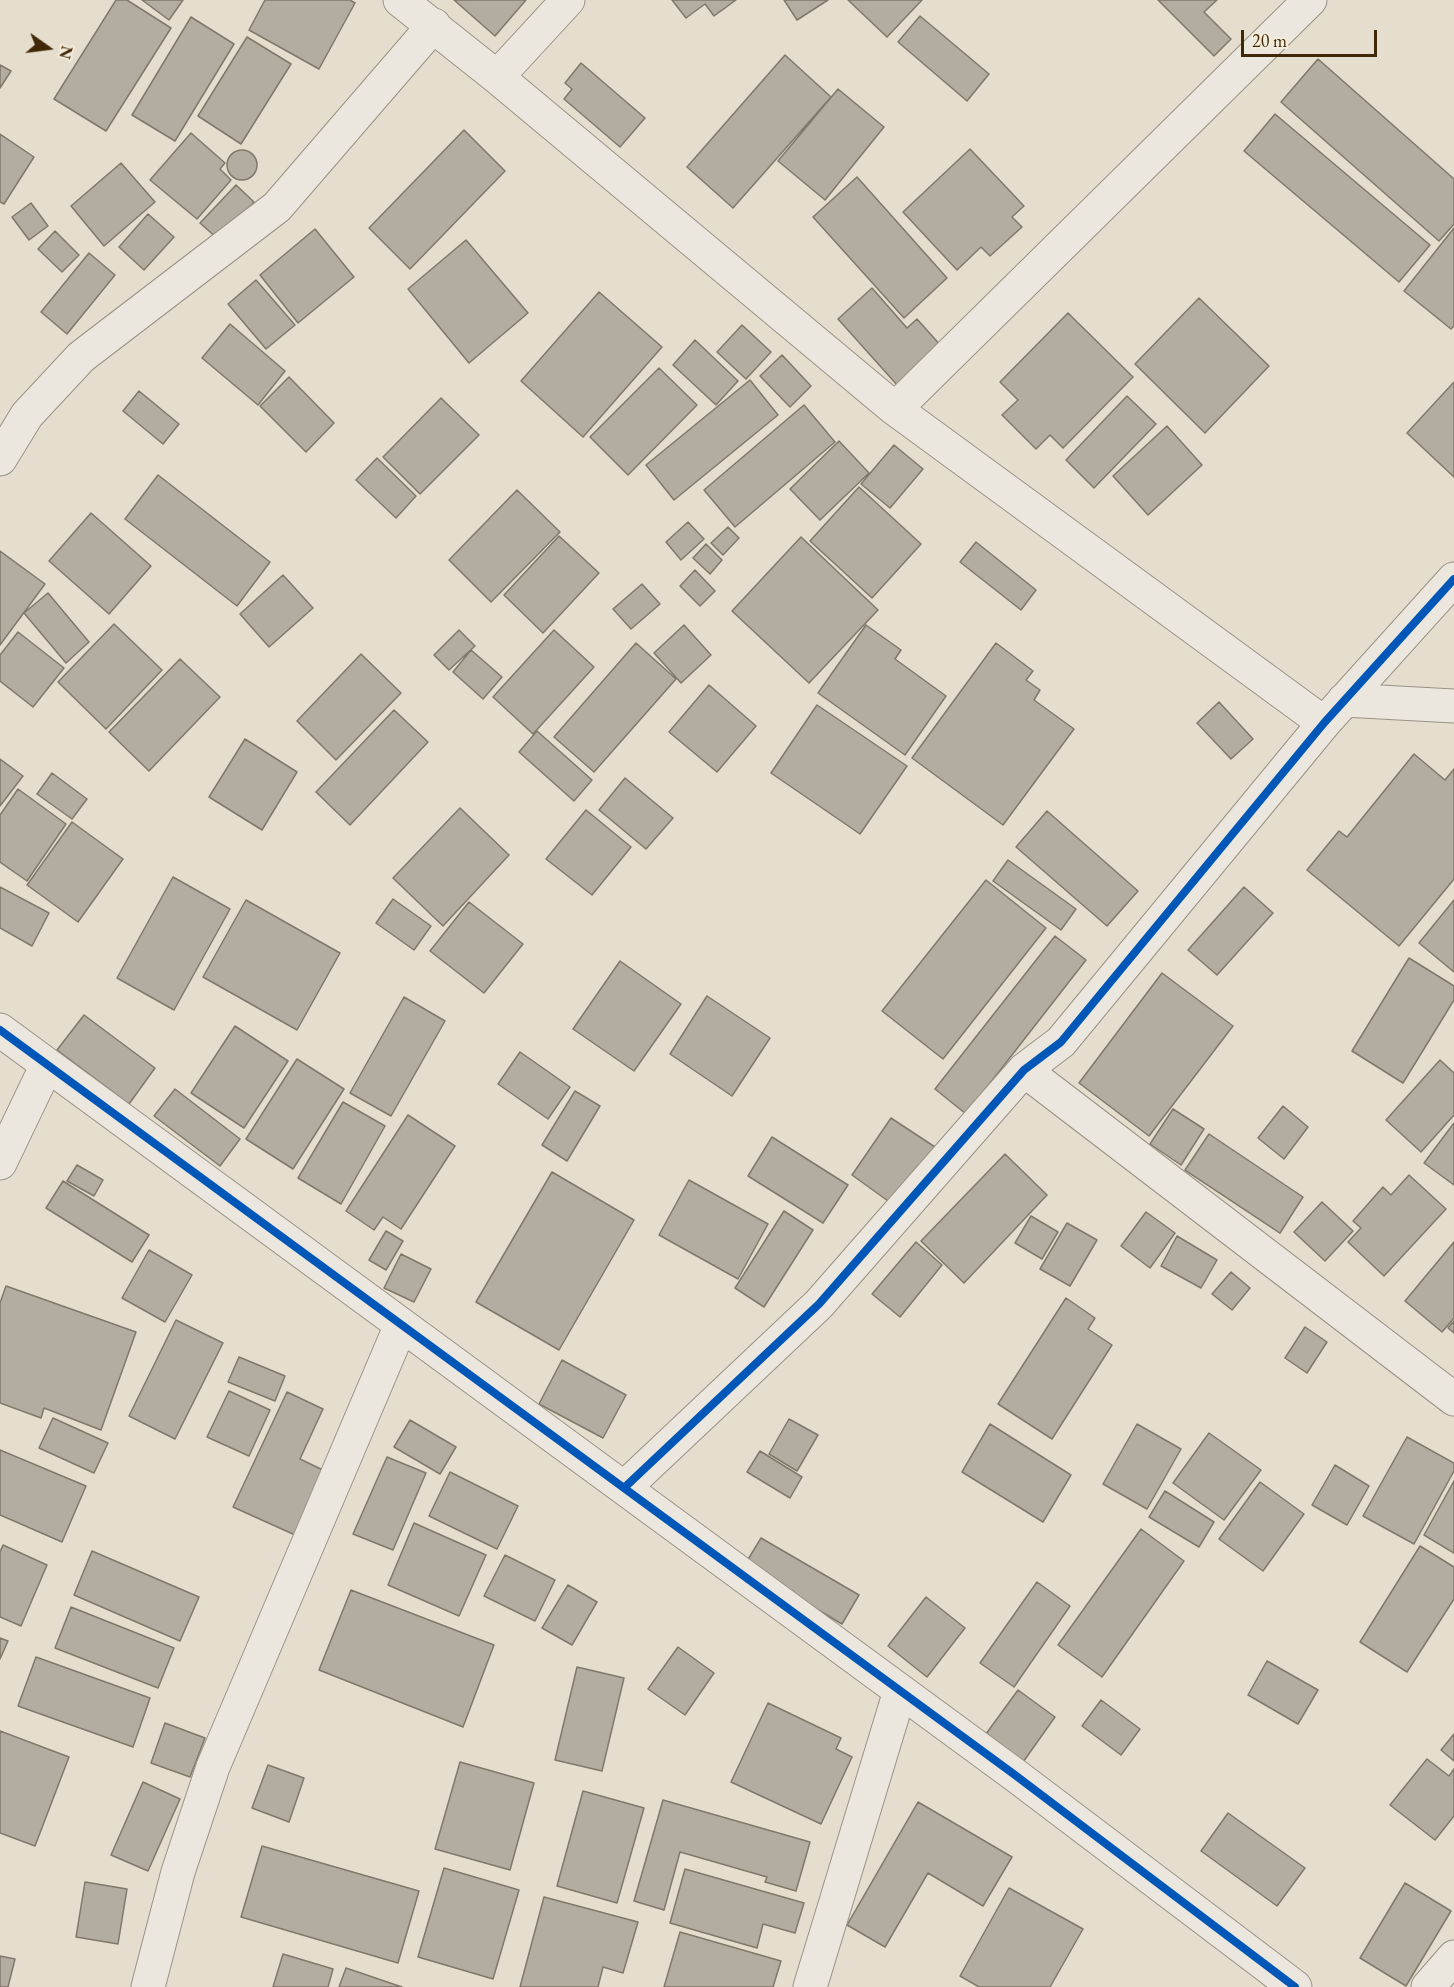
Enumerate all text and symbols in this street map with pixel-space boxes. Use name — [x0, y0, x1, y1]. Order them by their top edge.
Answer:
north arrow — [18, 18, 78, 78]
scale bar — [1244, 18, 1380, 56]
text: 20 m — [1252, 29, 1287, 52]
text: N — [54, 44, 78, 61]

